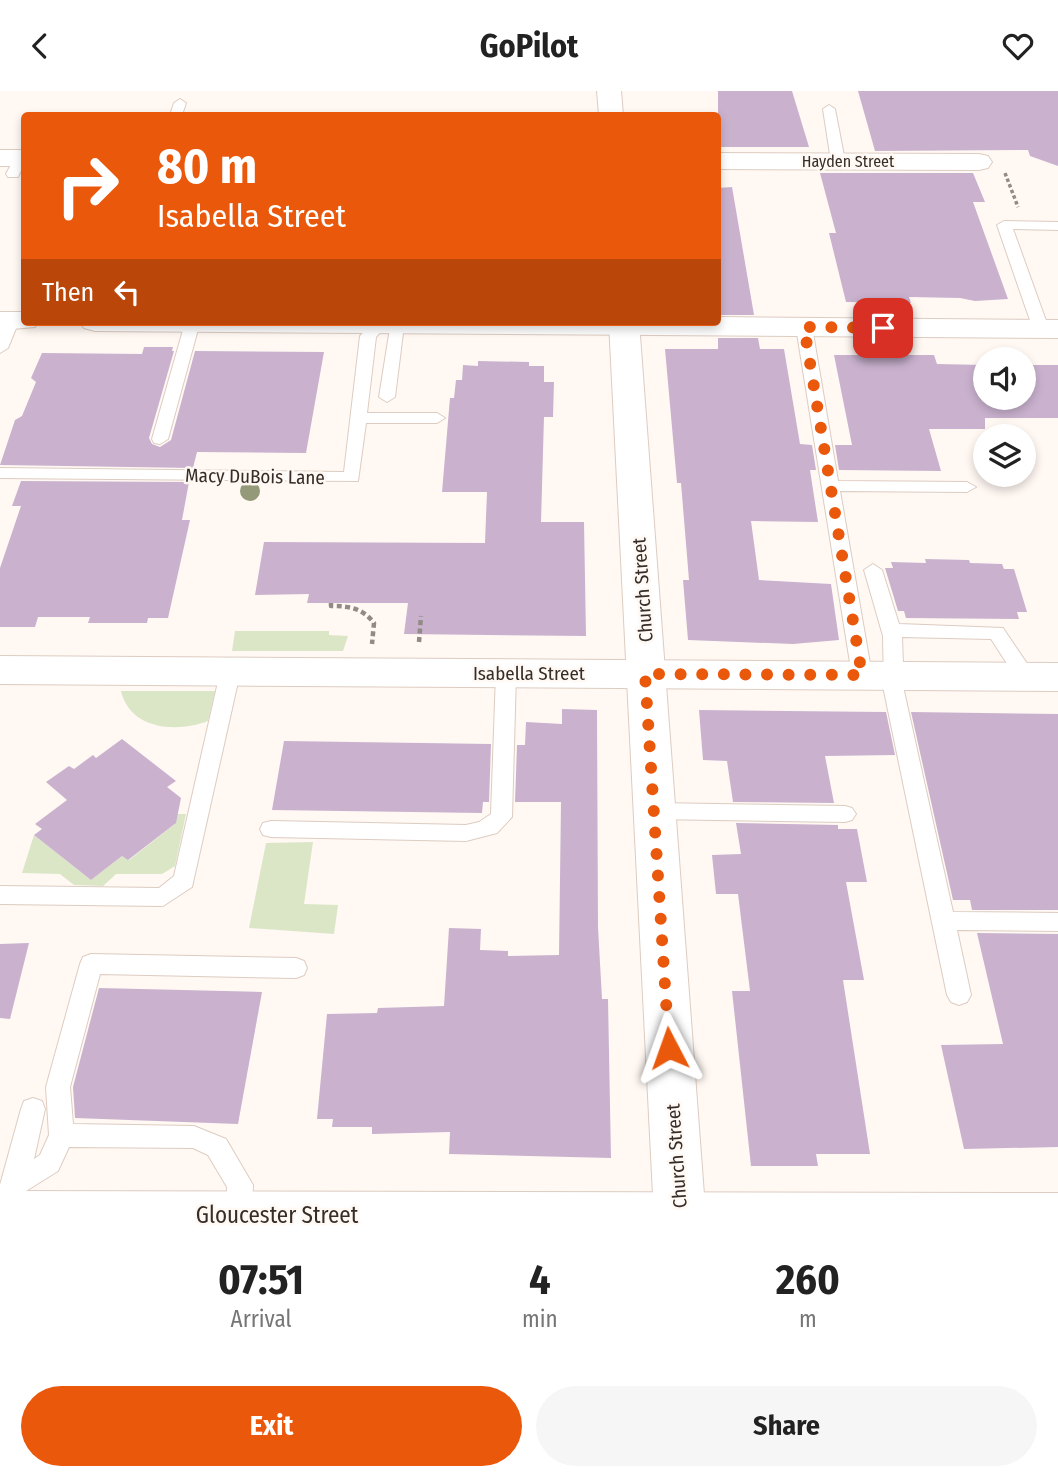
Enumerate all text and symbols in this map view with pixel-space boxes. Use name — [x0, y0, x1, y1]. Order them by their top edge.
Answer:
icon: back — [21, 27, 59, 65]
text: GoPilot — [480, 27, 578, 65]
icon: heart — [999, 27, 1037, 65]
text: 80 m — [157, 137, 257, 196]
icon: right — [42, 140, 133, 231]
street label: Hayden Street — [802, 152, 895, 171]
text: Isabella Street — [157, 197, 346, 235]
icon: left — [108, 273, 146, 311]
text: Then — [42, 277, 94, 308]
pin — [853, 298, 913, 358]
icon: arrive — [864, 309, 902, 347]
map controls — [973, 347, 1036, 487]
button: sound — [973, 347, 1036, 410]
button: layers — [973, 424, 1036, 487]
street label: Macy DuBois Lane — [185, 464, 325, 489]
street label: Church Street — [627, 536, 658, 643]
street label: Isabella Street — [473, 662, 586, 685]
position arrow — [632, 1011, 706, 1085]
street label: Church Street — [661, 1102, 692, 1209]
street label: Gloucester Street — [196, 1201, 359, 1229]
text: 07:51 — [218, 1255, 304, 1305]
text: 4 — [529, 1255, 551, 1305]
text: 260 — [776, 1255, 840, 1305]
text: Arrival — [231, 1305, 292, 1333]
text: min — [522, 1305, 558, 1333]
text: m — [799, 1305, 817, 1333]
button: Exit — [21, 1386, 522, 1466]
button: Share — [536, 1386, 1037, 1466]

